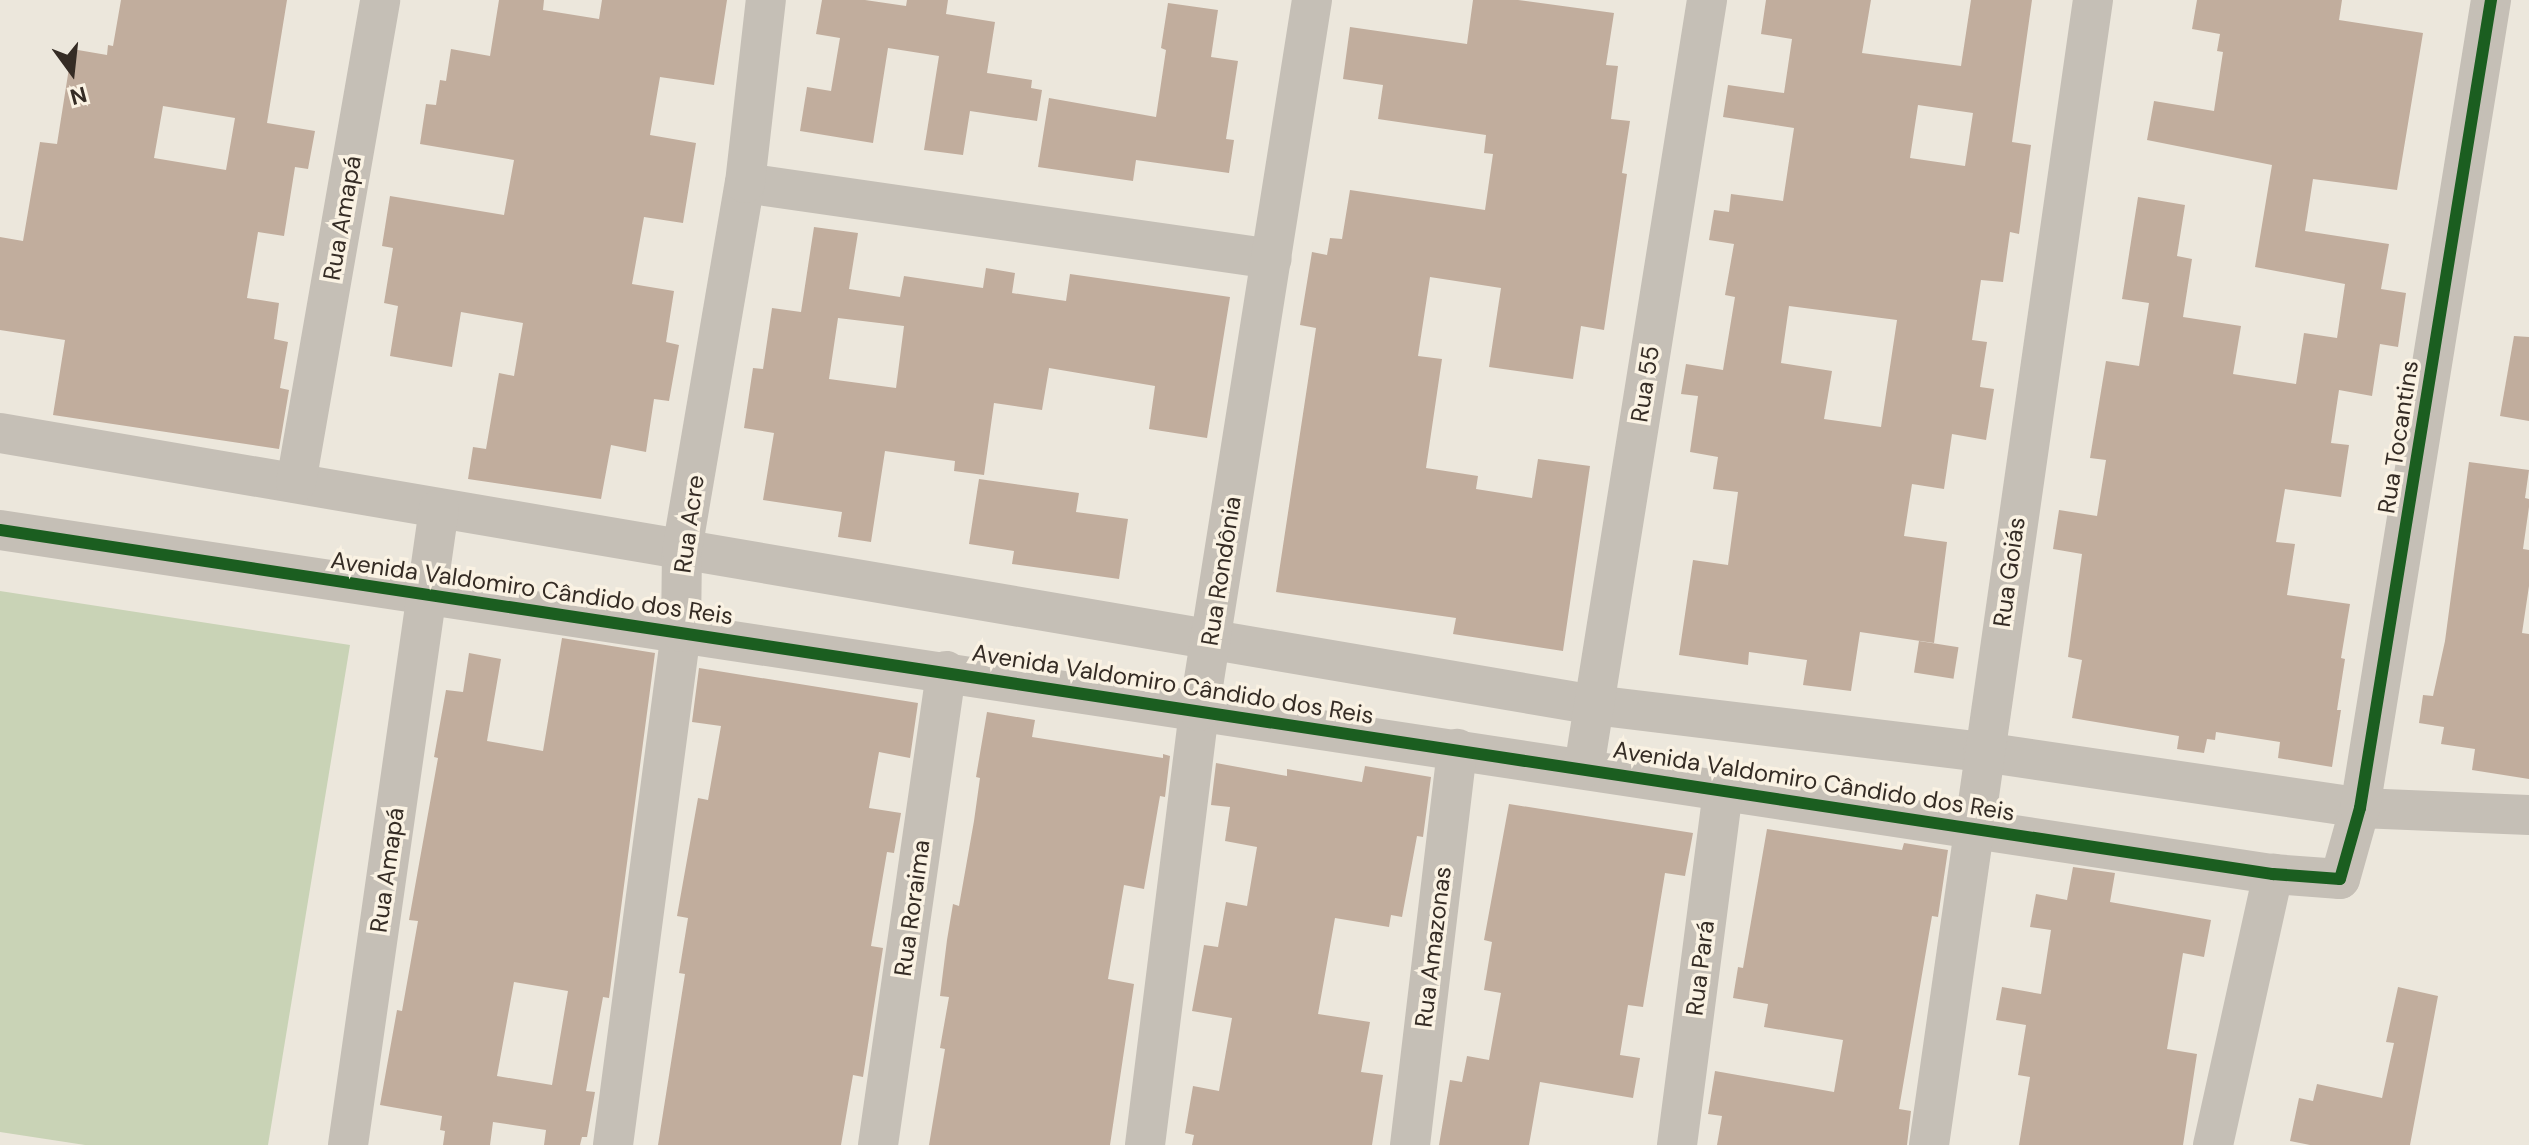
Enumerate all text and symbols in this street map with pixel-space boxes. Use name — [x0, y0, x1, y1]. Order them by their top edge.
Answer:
north arrow — [32, 32, 112, 112]
text: N — [67, 80, 90, 112]
street label: Rua Amapá — [317, 154, 367, 282]
street label: Rua 55 — [1625, 344, 1665, 424]
street label: Rua Tocantins — [2372, 358, 2424, 516]
street label: Rua Acre — [668, 473, 710, 575]
street label: Rua Rondônia — [1195, 494, 1247, 648]
street label: Rua Goiás — [1987, 515, 2031, 629]
street label: Avenida Valdomiro Cândido dos Reis — [329, 545, 735, 631]
street label: Avenida Valdomiro Cândido dos Reis — [970, 638, 1376, 730]
street label: Avenida Valdomiro Cândido dos Reis — [1611, 735, 2017, 827]
street label: Rua Amapá — [364, 806, 410, 934]
street label: Rua Roraima — [888, 838, 936, 978]
street label: Rua Amazonas — [1409, 865, 1457, 1029]
street label: Rua Pará — [1680, 919, 1720, 1017]

